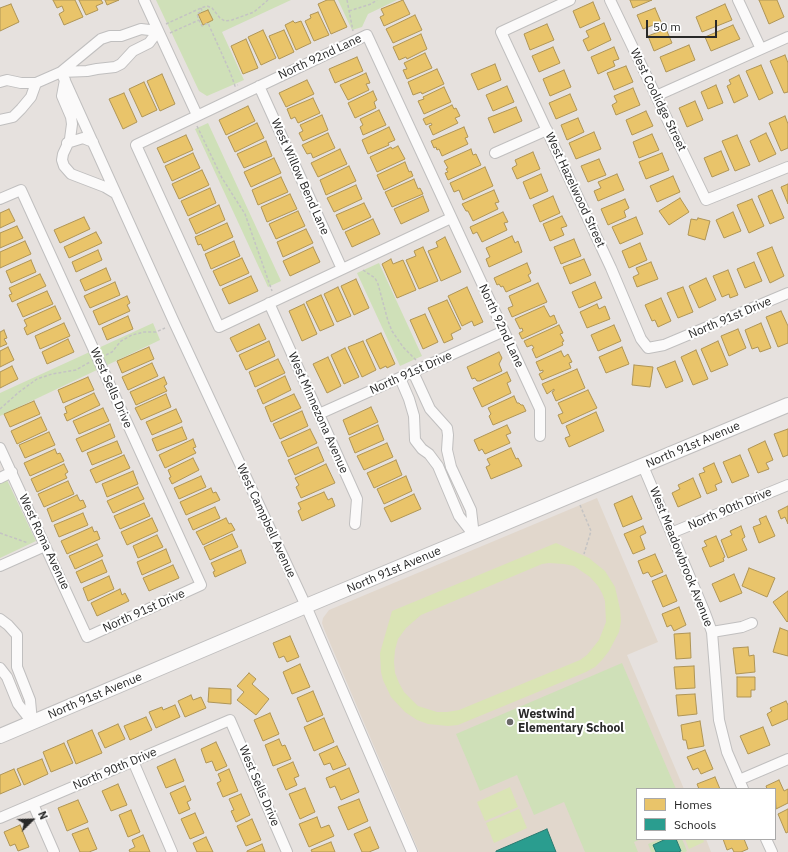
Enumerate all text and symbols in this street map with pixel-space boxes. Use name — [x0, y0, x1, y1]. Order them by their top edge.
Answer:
scale bar — [648, 12, 719, 38]
text: 50 m — [653, 19, 681, 34]
street label: North 92nd Lane — [276, 31, 364, 83]
street label: West Coolidge Street — [627, 46, 689, 154]
street label: West Willow Bend Lane — [268, 117, 332, 237]
street label: West Hazelwood Street — [542, 130, 608, 250]
street label: North 92nd Lane — [475, 282, 527, 370]
street label: North 91st Drive — [686, 294, 774, 342]
street label: West Sells Drive — [87, 346, 135, 430]
street label: North 91st Drive — [368, 348, 454, 398]
street label: West Minnezona Avenue — [285, 350, 351, 476]
street label: North 91st Avenue — [644, 419, 742, 471]
street label: West Campbell Avenue — [233, 462, 299, 580]
street label: West Meadowbrook Avenue — [646, 485, 716, 629]
street label: North 90th Drive — [686, 485, 774, 533]
street label: West Roma Avenue — [16, 492, 72, 592]
street label: North 91st Avenue — [345, 544, 443, 596]
street label: North 91st Drive — [101, 586, 187, 636]
street label: North 91st Avenue — [46, 670, 144, 722]
place label: Westwind Elementary School — [518, 708, 624, 736]
marker: Westwind Elementary School — [505, 717, 515, 727]
street label: West Sells Drive — [235, 743, 283, 829]
street label: North 90th Drive — [71, 745, 159, 793]
legend — [636, 788, 776, 840]
text: Homes — [674, 797, 712, 812]
north arrow — [12, 800, 52, 840]
text: N — [35, 809, 51, 822]
text: Schools — [674, 817, 716, 832]

